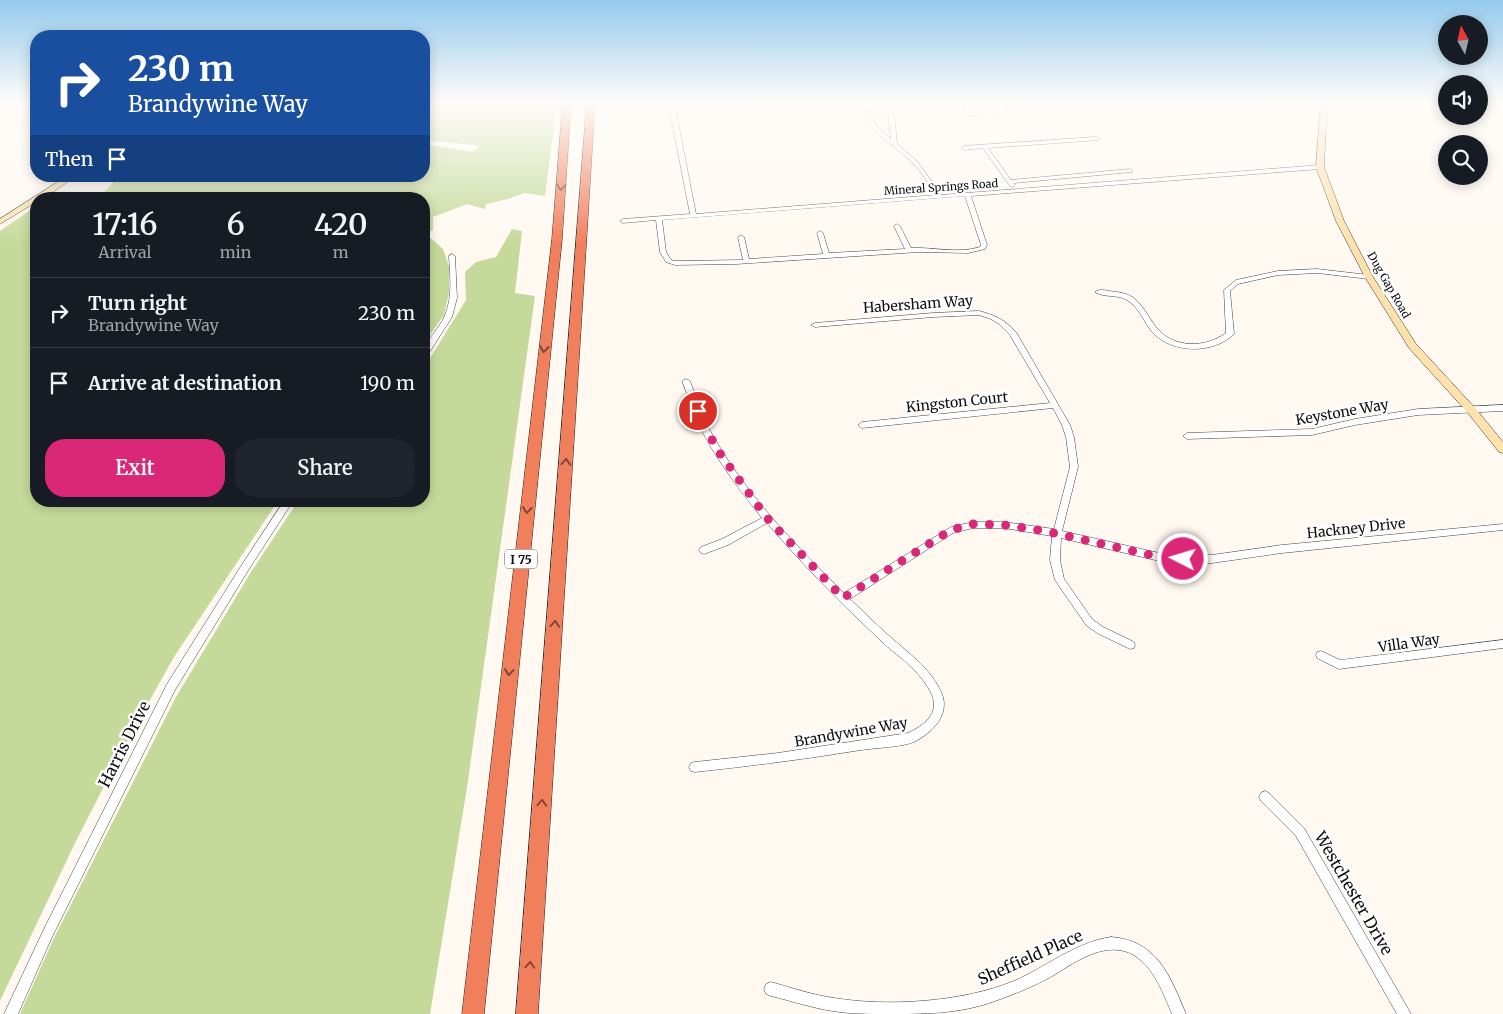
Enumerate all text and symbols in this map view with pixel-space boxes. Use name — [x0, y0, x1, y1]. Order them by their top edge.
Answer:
north arrow — [1438, 15, 1488, 65]
map controls — [1438, 15, 1488, 185]
text: 230 m — [128, 47, 234, 91]
icon: right — [45, 50, 110, 115]
button: sound — [1438, 75, 1488, 125]
text: Brandywine Way — [128, 90, 308, 118]
button: search — [1438, 135, 1488, 185]
icon: arrive — [103, 145, 131, 173]
text: Then — [45, 147, 93, 171]
street label: Mineral Springs Road — [883, 176, 999, 198]
one-way arrow — [556, 183, 567, 191]
text: 17:16 — [92, 205, 157, 243]
text: 6 — [226, 205, 245, 243]
text: 420 — [314, 205, 368, 243]
text: Arrival — [98, 242, 152, 262]
text: min — [220, 242, 251, 262]
text: m — [333, 242, 349, 262]
street label: Dug Gap Road — [1364, 249, 1414, 321]
text: Turn right — [88, 291, 187, 315]
street label: Habersham Way — [862, 291, 974, 317]
icon: right — [45, 299, 73, 327]
text: 230 m — [358, 301, 415, 325]
text: Brandywine Way — [88, 315, 219, 335]
one-way arrow — [539, 345, 550, 353]
icon: arrive — [45, 369, 73, 397]
text: Arrive at destination — [88, 371, 282, 395]
text: 190 m — [360, 371, 415, 395]
street label: Kingston Court — [905, 388, 1009, 416]
pin — [677, 390, 719, 432]
street label: Keystone Way — [1294, 395, 1391, 429]
icon: arrive — [684, 397, 712, 425]
button: Exit — [45, 439, 225, 497]
button: Share — [235, 439, 415, 497]
one-way arrow — [561, 457, 572, 465]
one-way arrow — [522, 506, 533, 514]
street label: Hackney Drive — [1306, 514, 1406, 542]
position arrow — [1156, 532, 1208, 584]
road number: I 75 — [505, 550, 537, 568]
one-way arrow — [549, 619, 560, 627]
street label: Villa Way — [1376, 630, 1442, 656]
one-way arrow — [504, 668, 515, 676]
street label: Harris Drive — [94, 698, 154, 790]
street label: Brandywine Way — [793, 713, 910, 751]
one-way arrow — [536, 799, 547, 807]
street label: Westchester Drive — [1310, 827, 1397, 958]
street label: Sheffield Place — [974, 925, 1086, 989]
one-way arrow — [525, 961, 536, 969]

